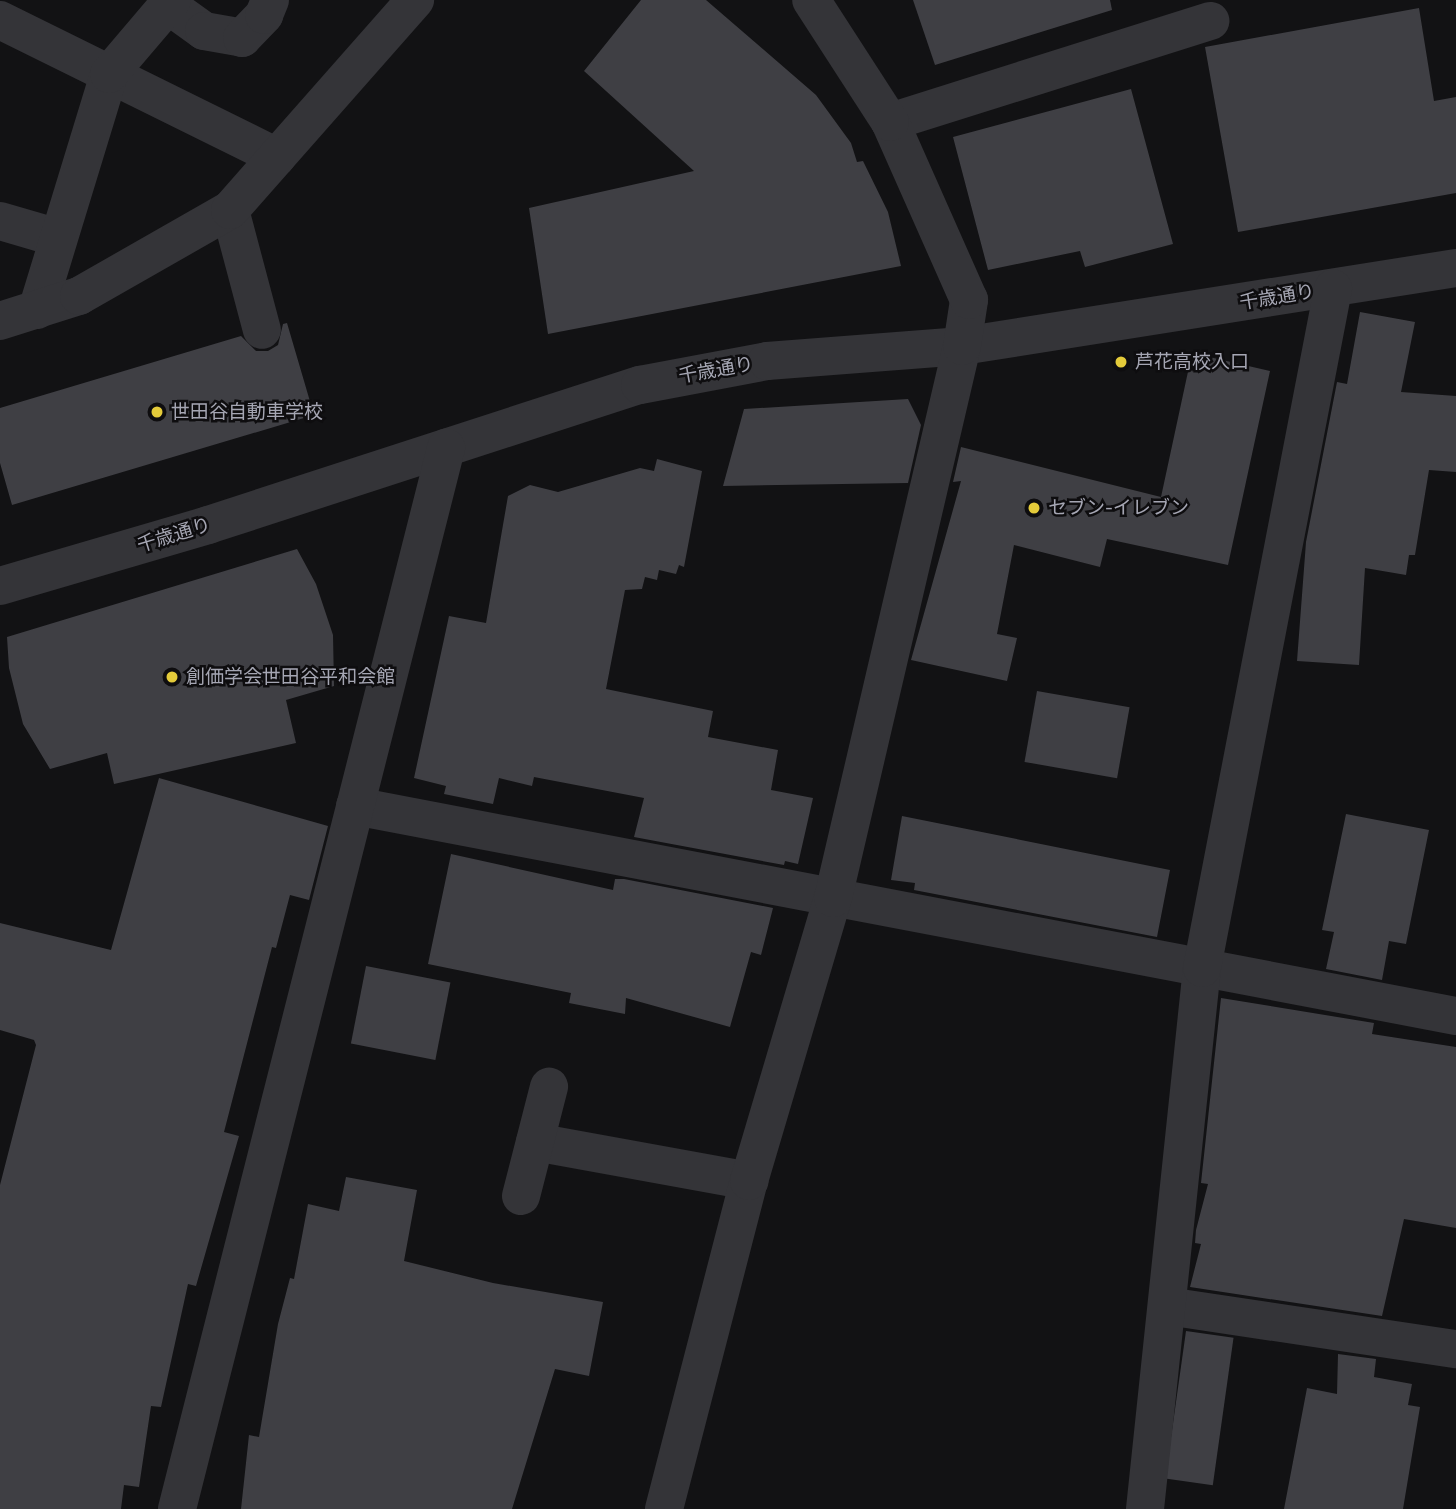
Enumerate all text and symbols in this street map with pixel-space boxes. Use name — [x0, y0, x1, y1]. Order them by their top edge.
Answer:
street label: 千歳通り — [1238, 280, 1316, 314]
place label: 芦花高校入口 — [1135, 351, 1249, 373]
street label: 千歳通り — [677, 352, 755, 388]
marker: 芦花高校入口 — [1113, 354, 1129, 370]
place label: 世田谷自動車学校 — [171, 401, 323, 423]
marker: 世田谷自動車学校 — [149, 404, 165, 420]
place label: セブン-イレブン — [1048, 497, 1189, 519]
marker: セブン-イレブン — [1026, 500, 1042, 516]
street label: 千歳通り — [134, 513, 214, 557]
place label: 創価学会世田谷平和会館 — [186, 666, 395, 688]
marker: 創価学会世田谷平和会館 — [164, 669, 180, 685]

